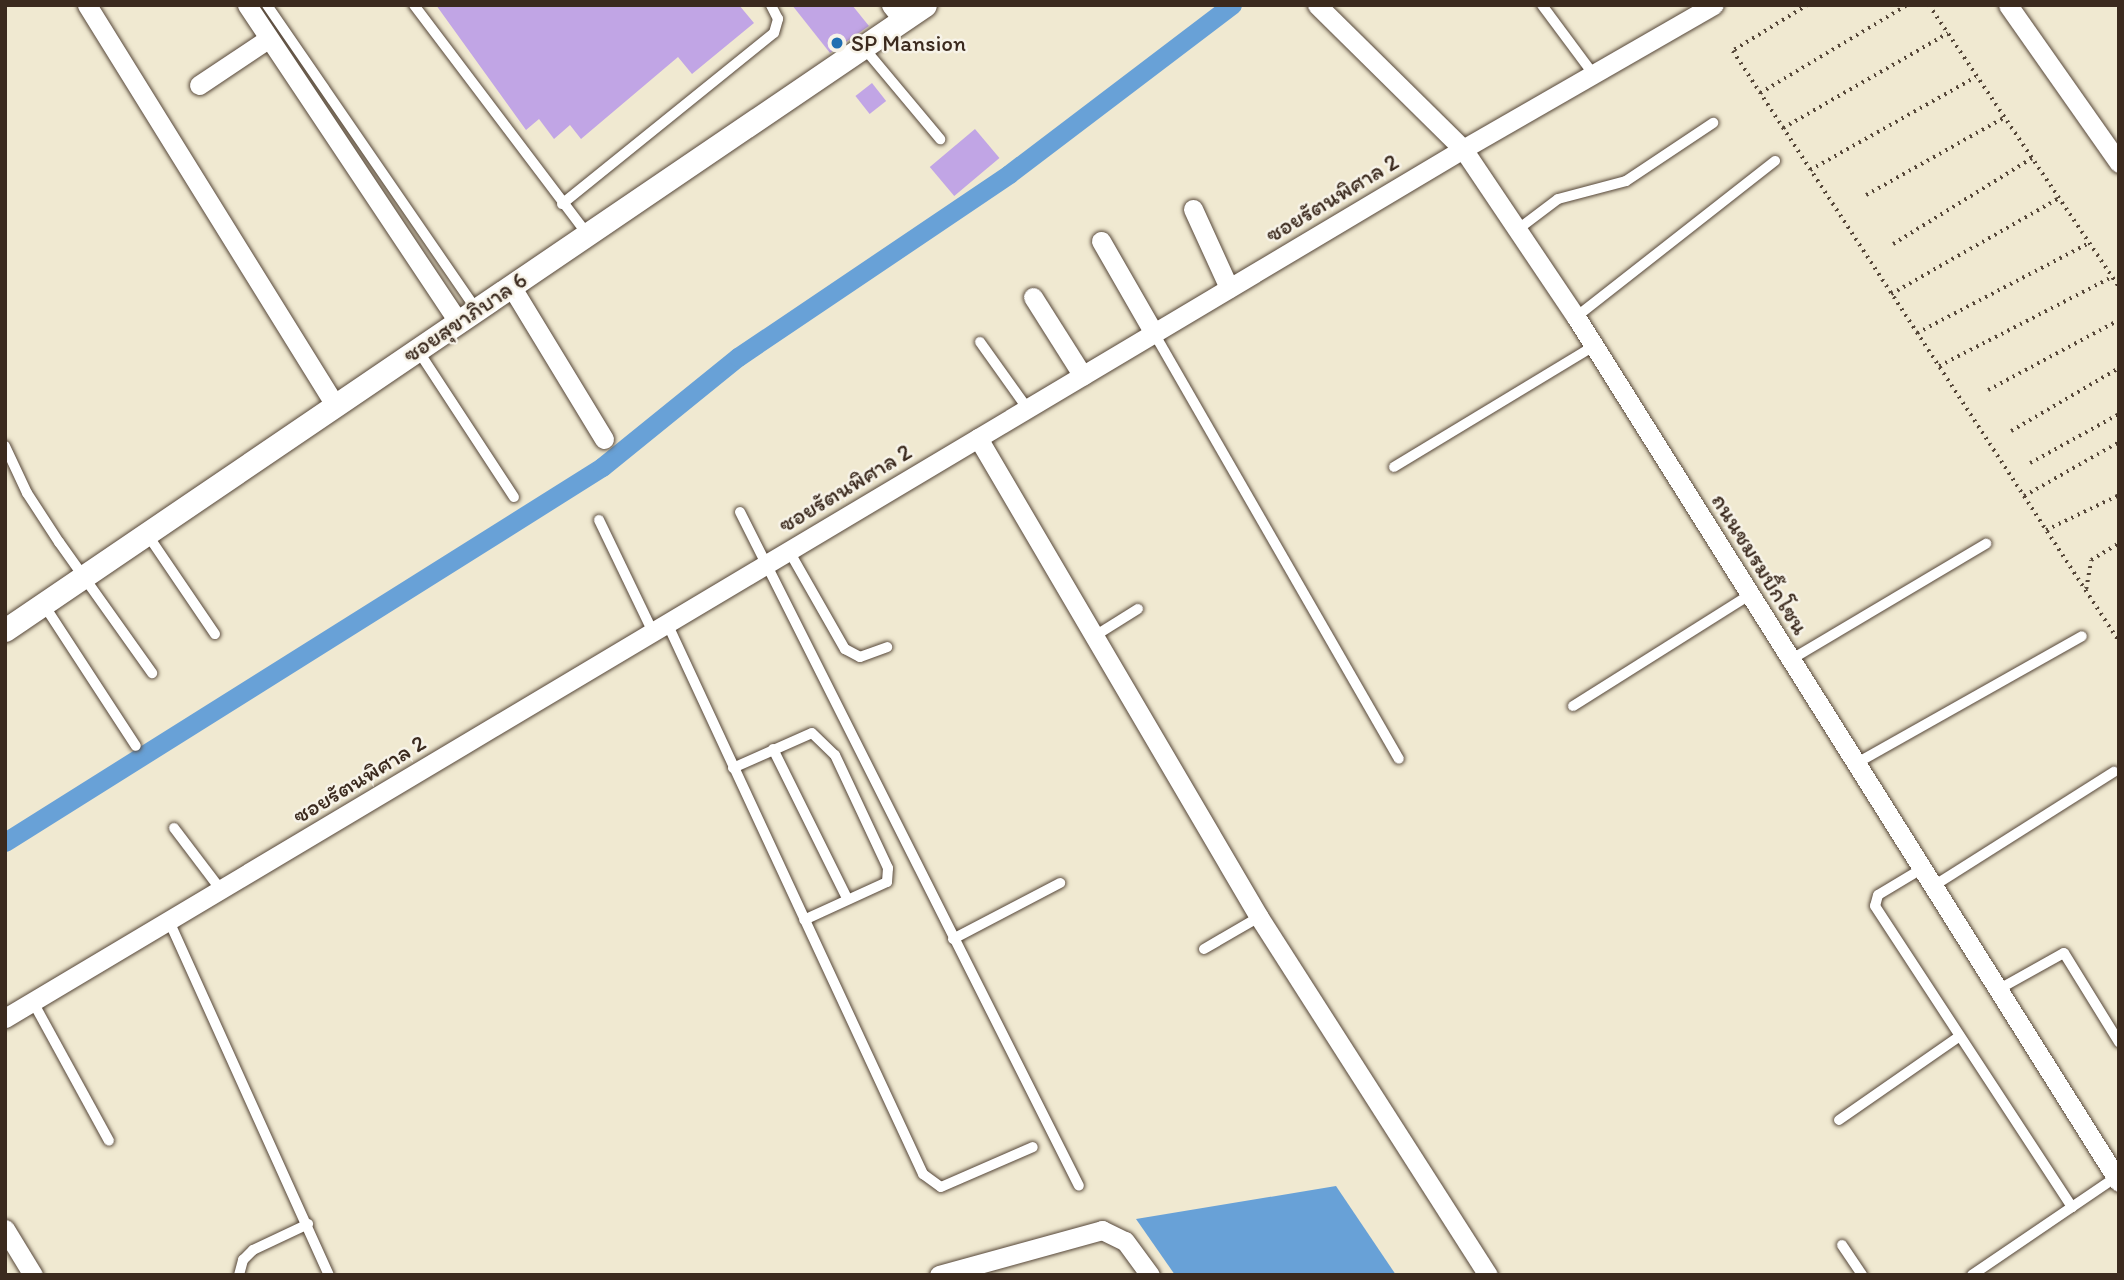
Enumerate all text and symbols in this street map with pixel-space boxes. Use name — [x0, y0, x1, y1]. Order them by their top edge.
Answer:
place label: SP Mansion — [851, 29, 966, 57]
marker: SP Mansion — [829, 35, 845, 51]
street label: ซอยรัตนพิศาล 2 — [1261, 148, 1403, 248]
street label: ซอยสุขาภิบาล 6 — [398, 266, 532, 368]
street label: ซอยรัตนพิศาล 2 — [774, 438, 916, 538]
street label: ถนนชมรมบิ๊กโซน — [1706, 488, 1814, 640]
street label: ซอยรัตนพิศาล 2 — [288, 729, 430, 829]

